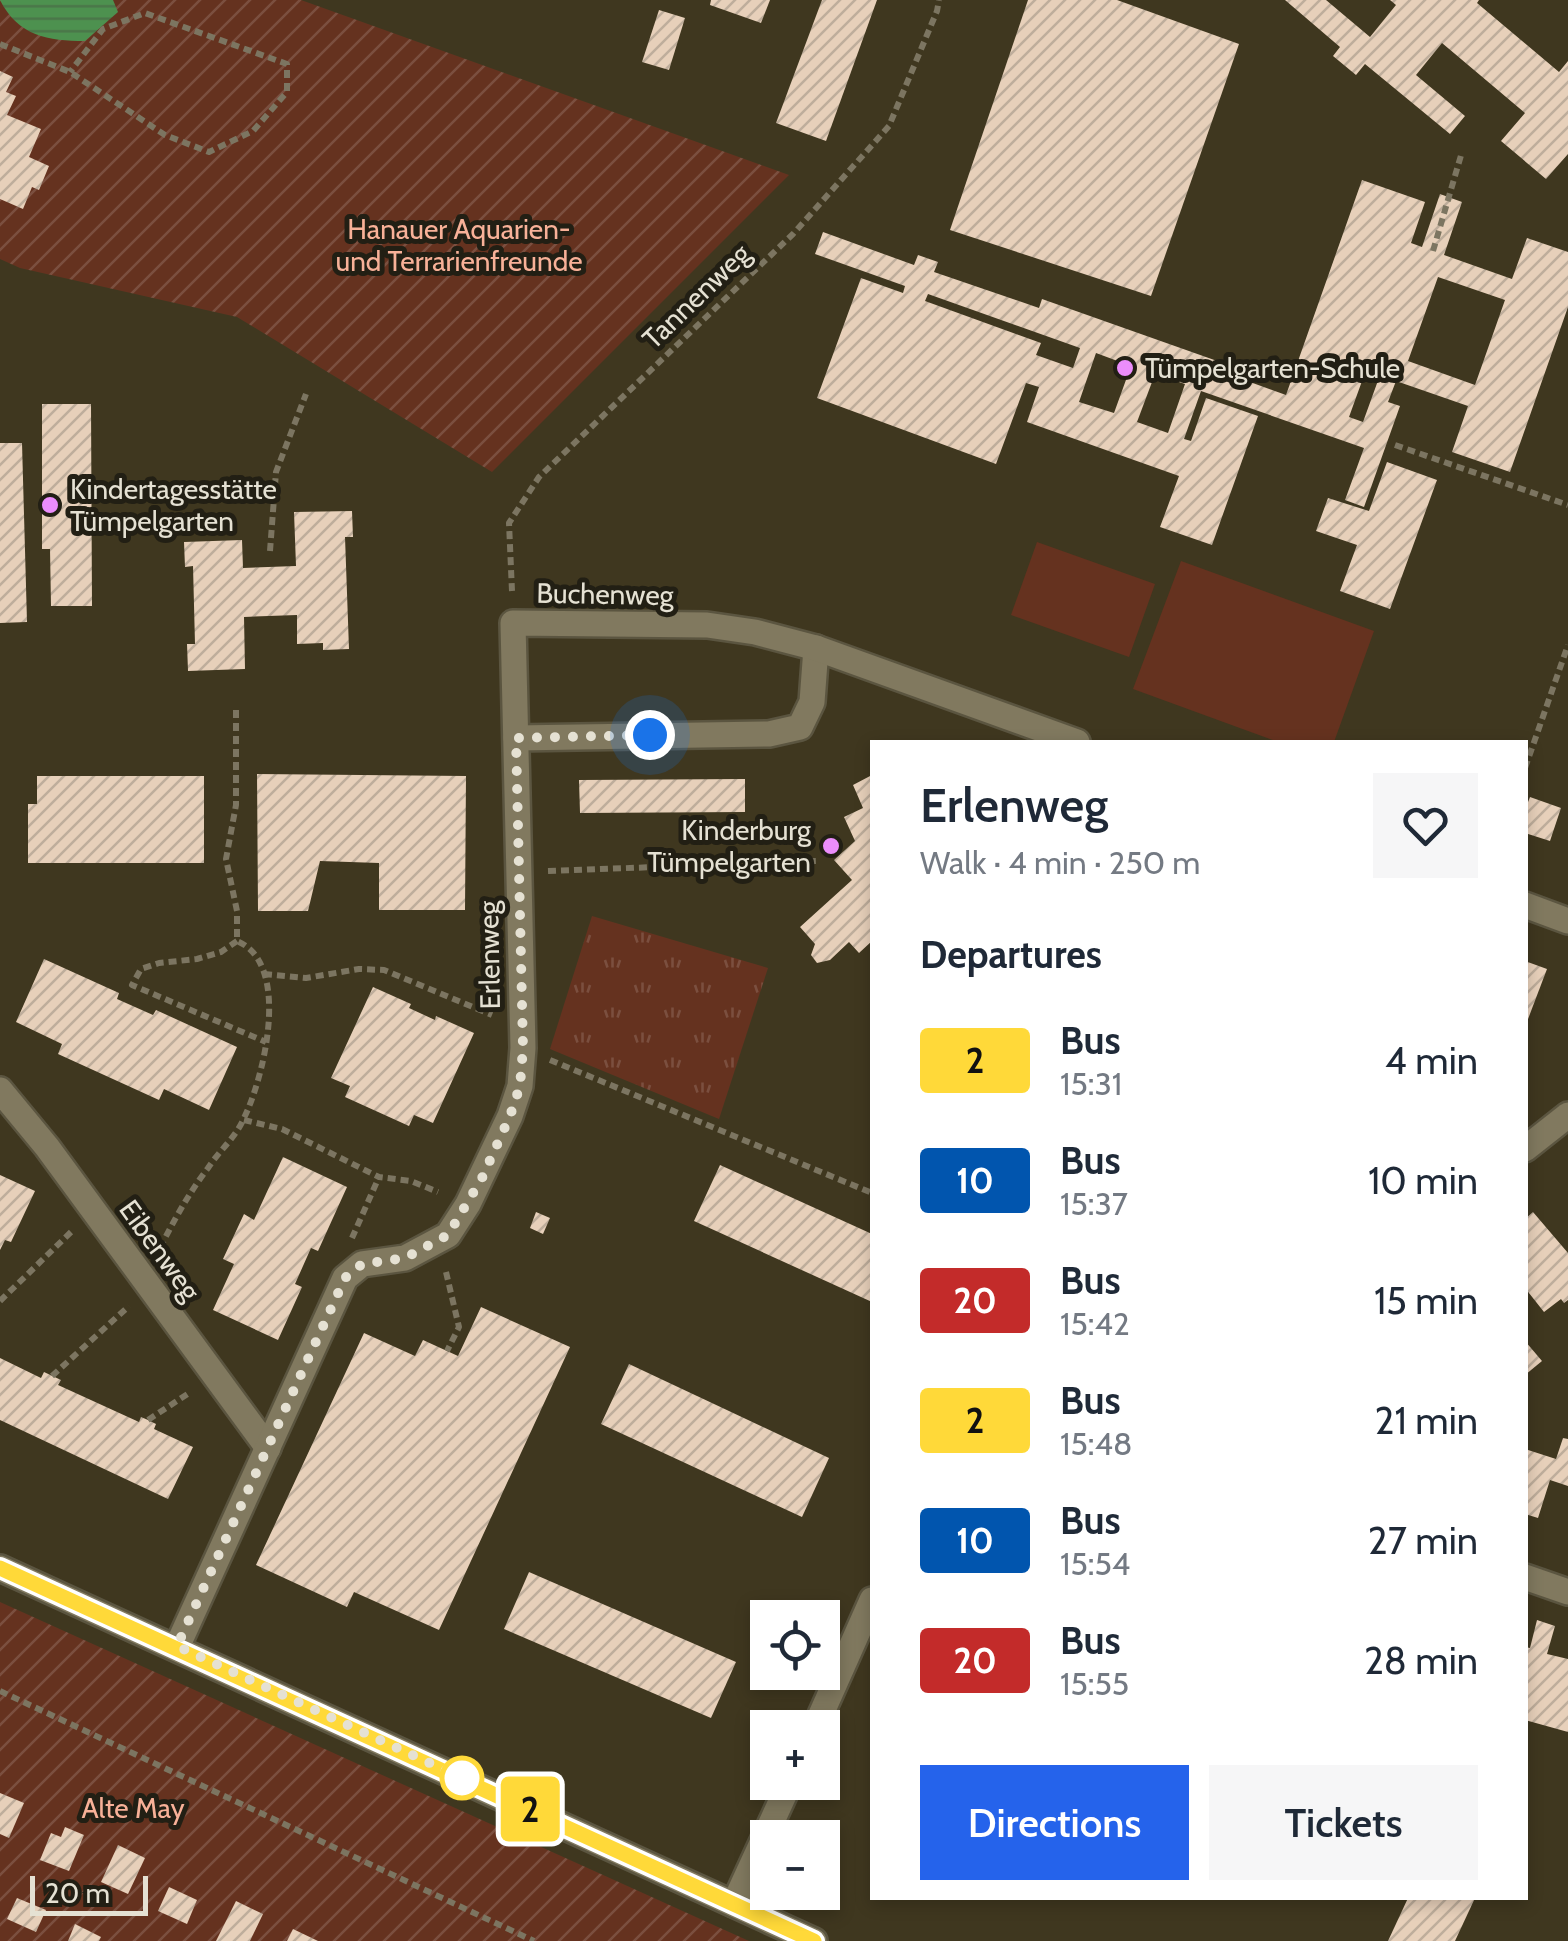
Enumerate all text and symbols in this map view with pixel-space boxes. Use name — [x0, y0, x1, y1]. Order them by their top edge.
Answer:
park label: Hanauer Aquarien- und Terrarienfreunde — [335, 212, 583, 278]
street label: Tannenweg — [635, 236, 758, 356]
place label: Tümpelgarten-Schule — [1145, 351, 1400, 385]
marker: Tümpelgarten-Schule — [1114, 357, 1136, 379]
place label: Kindertagesstätte Tümpelgarten — [70, 472, 277, 538]
marker: Kindertagesstätte Tümpelgarten — [39, 494, 61, 516]
street label: Buchenweg — [536, 576, 675, 612]
your location — [625, 710, 675, 760]
button: heart — [1373, 773, 1478, 878]
text: Erlenweg — [920, 776, 1108, 834]
place label: Kinderburg Tümpelgarten — [647, 813, 812, 879]
marker: Kinderburg Tümpelgarten — [820, 835, 842, 857]
text: Walk · 4 min · 250 m — [920, 843, 1200, 882]
street label: Erlenweg — [471, 899, 507, 1010]
text: Departures — [920, 931, 1102, 978]
text: Bus — [1060, 1017, 1121, 1064]
text: 4 min — [1385, 1037, 1478, 1084]
text: 2 — [966, 1039, 984, 1082]
text: 15:31 — [1060, 1064, 1122, 1103]
text: Bus — [1060, 1137, 1121, 1184]
text: 10 min — [1368, 1157, 1478, 1204]
text: 10 — [956, 1159, 994, 1202]
text: 15:37 — [1060, 1184, 1128, 1223]
street label: Eibenweg — [112, 1193, 208, 1308]
text: Bus — [1060, 1257, 1121, 1304]
text: 15 min — [1374, 1277, 1478, 1324]
text: 20 — [953, 1279, 997, 1322]
text: 15:42 — [1060, 1304, 1130, 1343]
text: Bus — [1060, 1377, 1121, 1424]
text: 21 min — [1375, 1397, 1478, 1444]
text: 2 — [966, 1399, 984, 1442]
text: 15:48 — [1060, 1424, 1132, 1463]
text: Bus — [1060, 1497, 1121, 1544]
text: 27 min — [1368, 1517, 1478, 1564]
text: 10 — [956, 1519, 994, 1562]
text: 15:54 — [1060, 1544, 1130, 1583]
map controls — [750, 1600, 840, 1910]
button: locate — [750, 1600, 840, 1690]
text: Bus — [1060, 1617, 1121, 1664]
text: 28 min — [1364, 1637, 1478, 1684]
text: 20 — [953, 1639, 997, 1682]
text: 15:55 — [1060, 1664, 1129, 1703]
button: + — [750, 1710, 840, 1800]
unlabelled marker — [441, 1757, 483, 1799]
button: Directions — [920, 1765, 1189, 1880]
button: Tickets — [1209, 1765, 1478, 1880]
line badge: 2 — [498, 1776, 562, 1842]
text: 2 — [521, 1788, 539, 1831]
park label: Alte May — [81, 1791, 185, 1825]
button: − — [750, 1820, 840, 1910]
scale bar — [30, 1871, 148, 1916]
text: 20 m — [45, 1876, 110, 1910]

